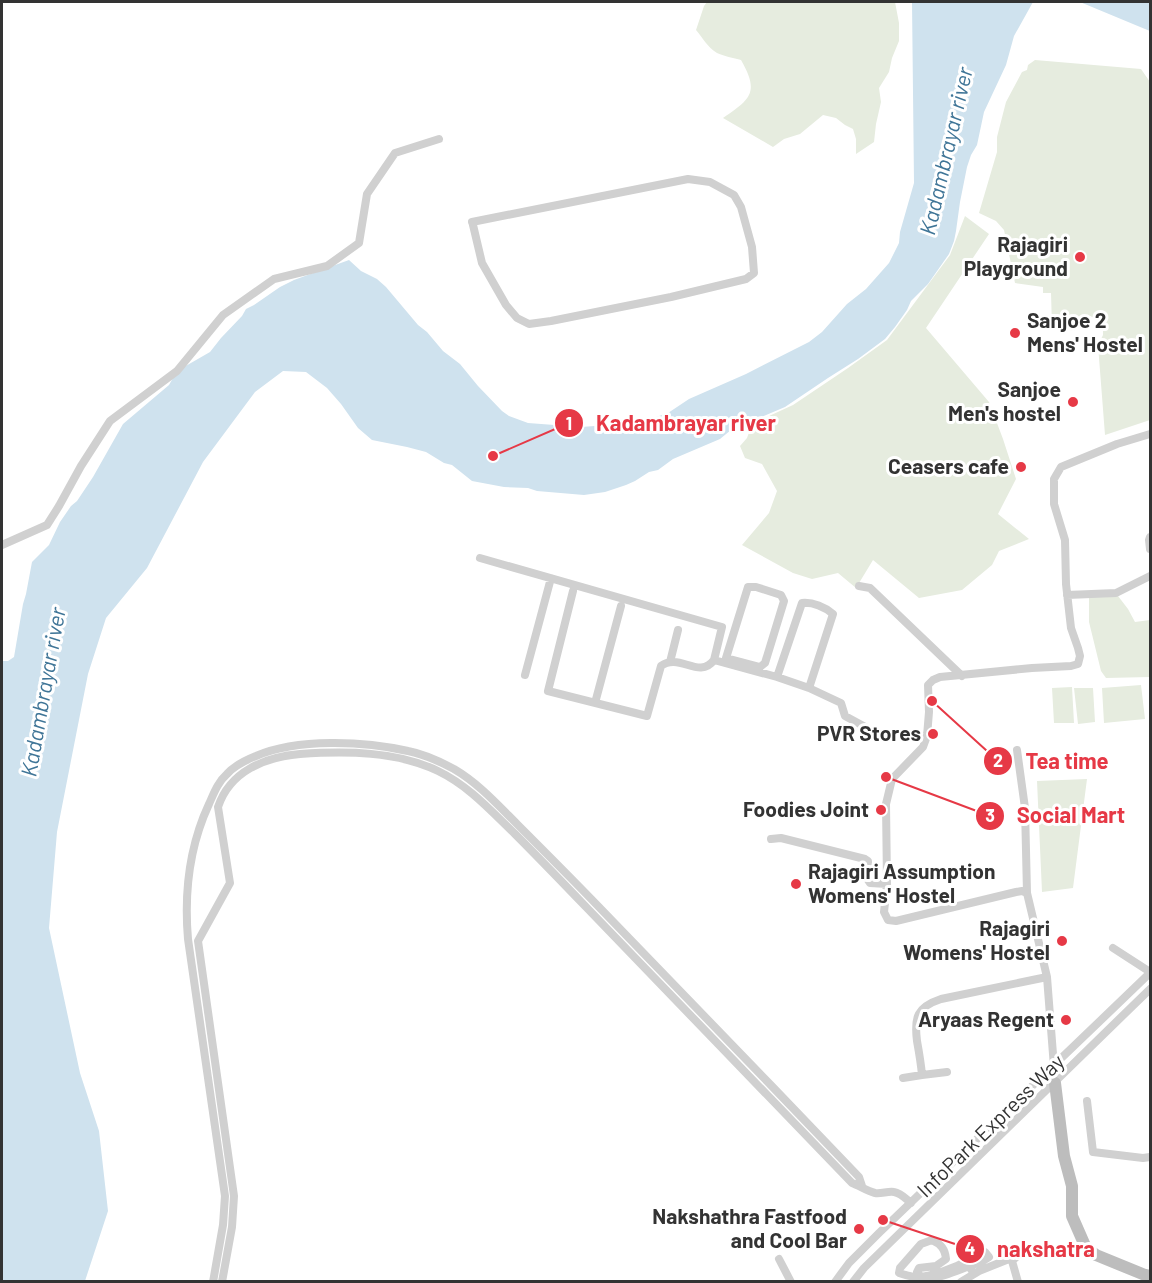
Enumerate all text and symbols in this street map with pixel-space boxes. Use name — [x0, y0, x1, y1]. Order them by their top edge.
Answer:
water label: Kadambrayar river — [913, 63, 977, 237]
place label: Rajagiri Playground — [964, 231, 1068, 280]
marker: Rajagiri Playground — [1073, 250, 1087, 264]
place label: Sanjoe 2 Mens' Hostel — [1027, 307, 1143, 356]
marker: Sanjoe 2 Mens' Hostel — [1008, 326, 1022, 340]
place label: Sanjoe Men's hostel — [948, 376, 1061, 425]
marker: Sanjoe Men's hostel — [1066, 395, 1080, 409]
callout: Kadambrayar river — [554, 403, 788, 443]
text: Kadambrayar river — [596, 409, 777, 435]
text: 1 — [566, 412, 572, 434]
place label: Ceasers cafe — [888, 453, 1009, 478]
marker: Ceasers cafe — [1014, 460, 1028, 474]
water label: Kadambrayar river — [14, 604, 70, 778]
place label: PVR Stores — [817, 720, 921, 745]
marker: PVR Stores — [926, 727, 940, 741]
callout: Tea time — [983, 741, 1120, 781]
text: Tea time — [1025, 747, 1109, 773]
text: 2 — [993, 749, 1003, 771]
place label: Foodies Joint — [743, 796, 869, 821]
callout: Social Mart — [975, 796, 1137, 836]
text: Social Mart — [1017, 801, 1125, 827]
marker: Foodies Joint — [874, 803, 888, 817]
text: 3 — [985, 804, 995, 826]
place label: Rajagiri Assumption Womens' Hostel — [808, 858, 996, 907]
marker: Rajagiri Assumption Womens' Hostel — [789, 877, 803, 891]
place label: Rajagiri Womens' Hostel — [903, 915, 1050, 964]
marker: Rajagiri Womens' Hostel — [1055, 934, 1069, 948]
place label: Aryaas Regent — [918, 1006, 1054, 1031]
marker: Aryaas Regent — [1059, 1013, 1073, 1027]
street label: InfoPark Express Way — [911, 1048, 1069, 1202]
place label: Nakshathra Fastfood and Cool Bar — [652, 1203, 847, 1252]
marker: Nakshathra Fastfood and Cool Bar — [852, 1222, 866, 1236]
callout: nakshatra — [955, 1229, 1107, 1269]
text: nakshatra — [997, 1235, 1095, 1261]
text: 4 — [965, 1237, 976, 1259]

